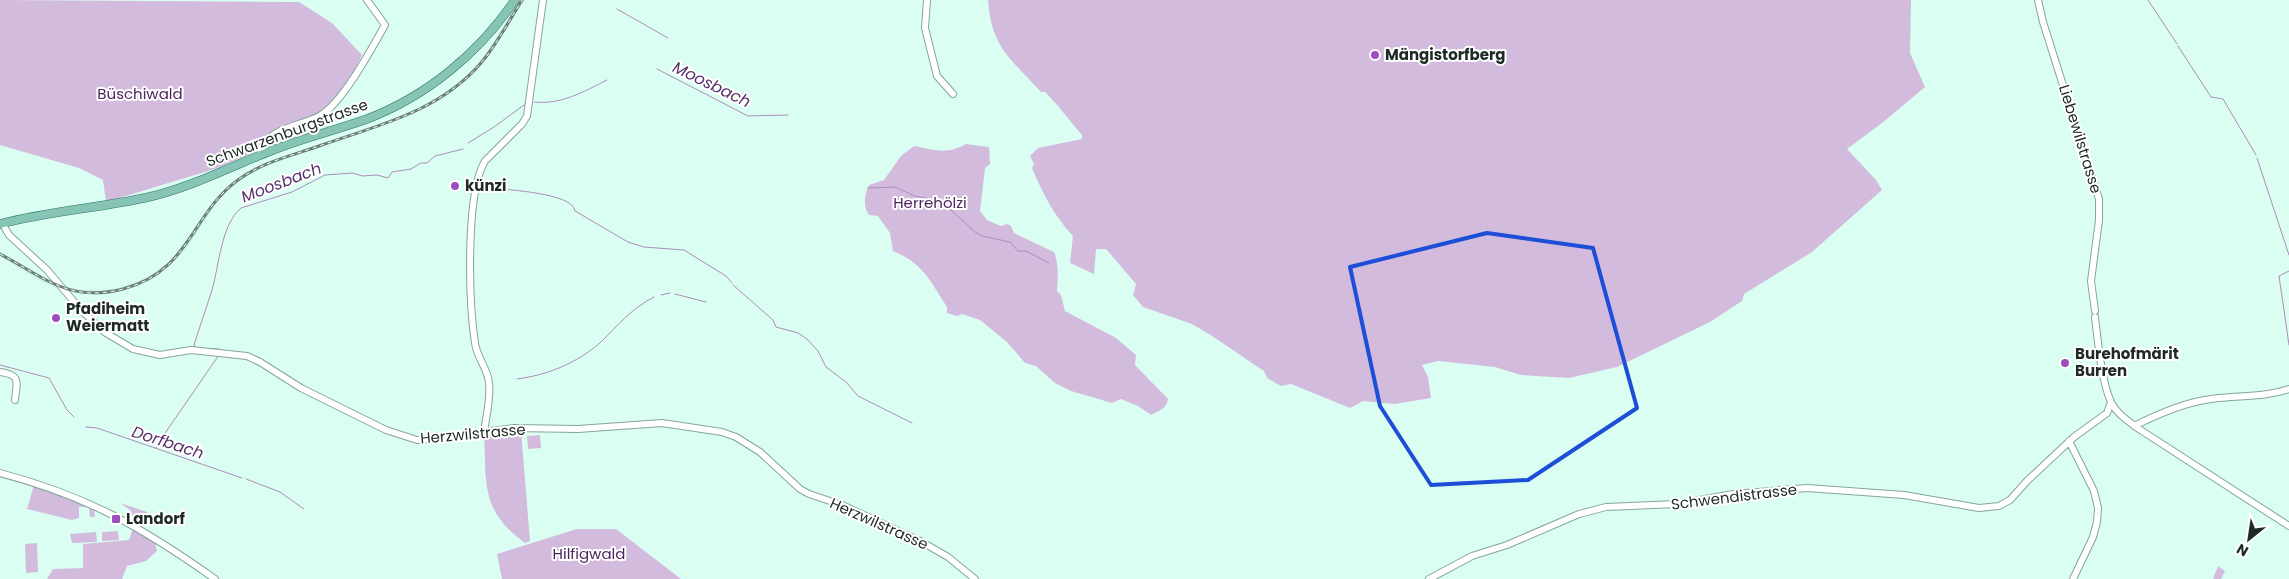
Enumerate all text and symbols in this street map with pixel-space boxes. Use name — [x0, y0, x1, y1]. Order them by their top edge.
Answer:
place label: Mängistorfberg — [1385, 44, 1506, 65]
marker: Mängistorfberg — [1369, 49, 1381, 61]
water label: Moosbach — [669, 56, 755, 113]
street label: Liebewilstrasse — [2054, 82, 2107, 196]
park label: Büschiwald — [97, 83, 183, 104]
street label: Schwarzenburgstrasse — [203, 93, 371, 172]
water label: Moosbach — [238, 157, 325, 208]
place label: künzi — [465, 175, 506, 196]
marker: künzi — [449, 180, 461, 192]
park label: Herrehölzi — [893, 192, 967, 213]
place label: Pfadiheim Weiermatt — [66, 298, 149, 336]
marker: Pfadiheim Weiermatt — [50, 312, 62, 324]
place label: Burehofmärit Burren — [2075, 343, 2179, 381]
marker: Burehofmärit Burren — [2059, 357, 2071, 369]
street label: Herzwilstrasse — [419, 418, 527, 449]
water label: Dorfbach — [129, 420, 207, 465]
street label: Schwendistrasse — [1670, 478, 1798, 515]
street label: Herzwilstrasse — [827, 492, 932, 555]
place label: Landorf — [126, 508, 186, 529]
marker: Landorf — [110, 513, 122, 525]
north arrow — [2224, 514, 2274, 564]
text: N — [2233, 539, 2252, 562]
park label: Hilfigwald — [553, 543, 625, 564]

